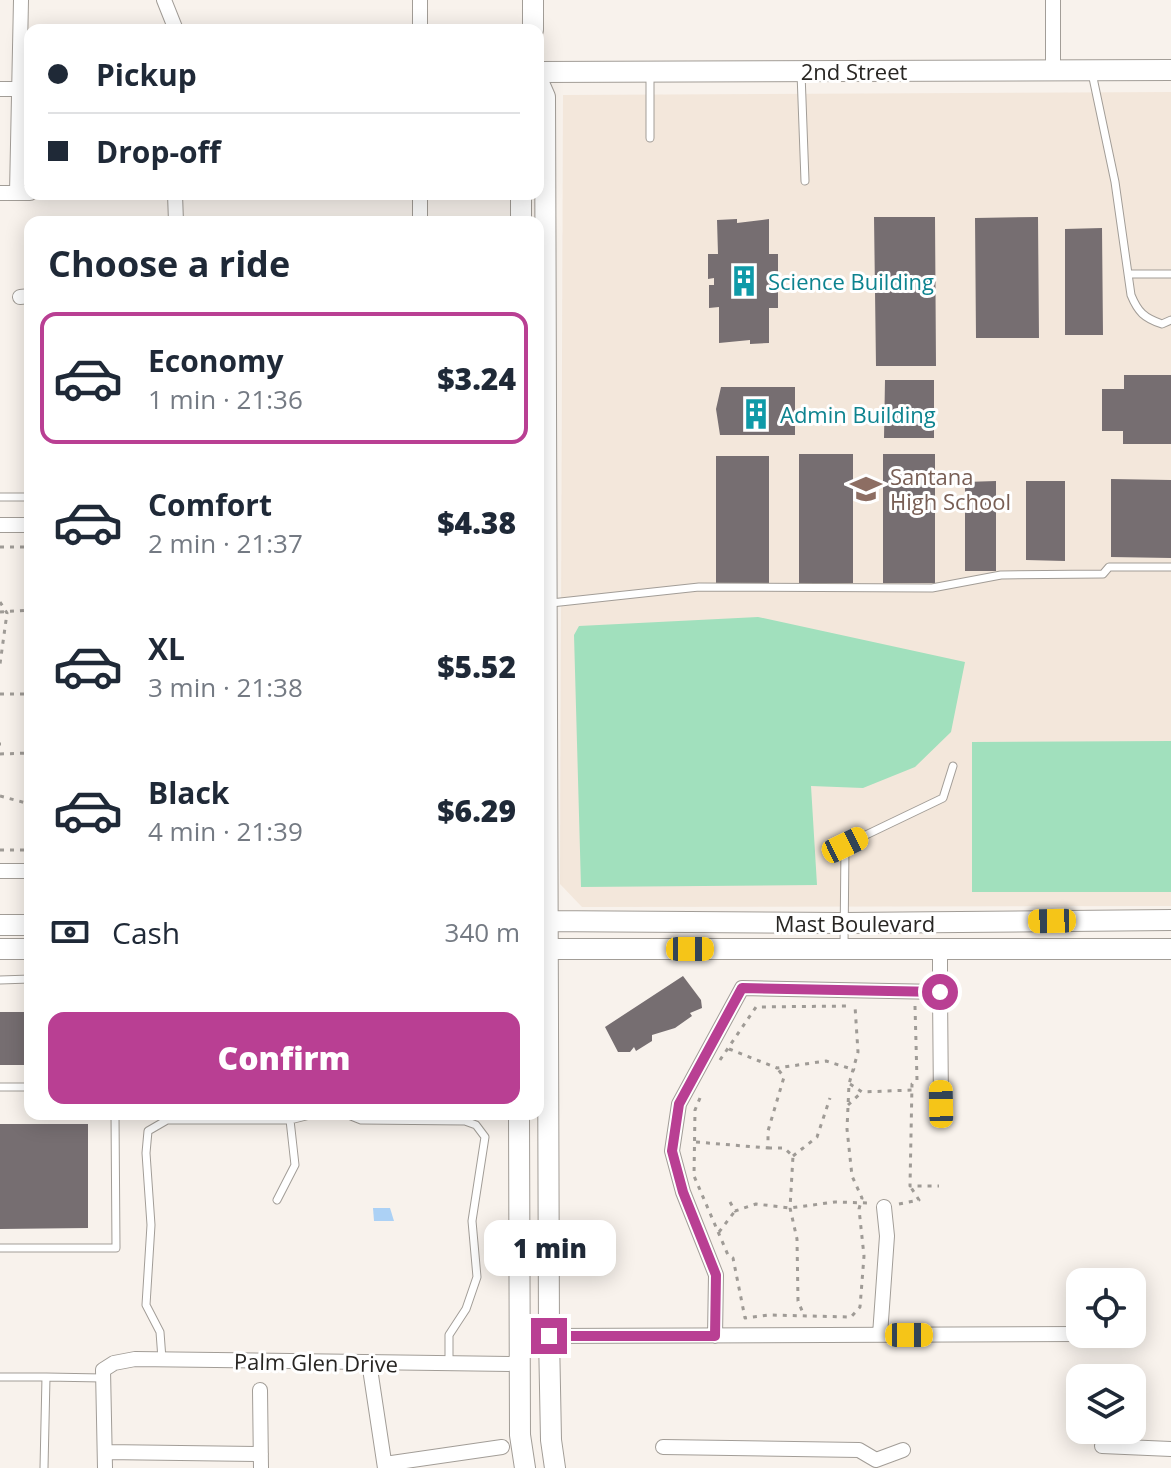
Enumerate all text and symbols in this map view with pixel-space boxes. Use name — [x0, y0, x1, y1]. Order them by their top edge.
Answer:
text: Pickup — [96, 54, 197, 95]
street label: 2nd Street — [801, 56, 907, 86]
text: Drop-off — [96, 131, 221, 172]
text: Choose a ride — [48, 239, 290, 288]
building icon: Science Building — [727, 264, 761, 298]
place label: Science Building — [768, 266, 934, 296]
text: Economy — [148, 340, 284, 381]
icon: car — [52, 342, 124, 414]
text: $3.24 — [437, 358, 516, 399]
text: 1 min · 21:36 — [148, 381, 303, 417]
building icon: Admin Building — [739, 397, 773, 431]
place label: Admin Building — [780, 399, 936, 429]
place label: Santana High School — [890, 461, 1011, 516]
school or university icon: Santana High School — [849, 472, 883, 506]
text: Comfort — [148, 484, 272, 525]
icon: car — [52, 486, 124, 558]
text: $4.38 — [437, 502, 516, 543]
text: 2 min · 21:37 — [148, 525, 303, 561]
text: XL — [148, 628, 185, 669]
icon: car — [52, 630, 124, 702]
text: $5.52 — [437, 646, 516, 687]
text: 3 min · 21:38 — [148, 669, 303, 705]
text: Black — [148, 772, 229, 813]
icon: car — [52, 774, 124, 846]
text: $6.29 — [437, 790, 516, 831]
text: 4 min · 21:39 — [148, 813, 303, 849]
car — [818, 824, 872, 866]
street label: Mast Boulevard — [775, 908, 935, 938]
car — [1028, 909, 1076, 933]
icon: cash — [48, 910, 92, 954]
text: Cash — [112, 912, 180, 953]
text: 340 m — [445, 914, 520, 950]
car — [666, 937, 714, 961]
route start — [922, 974, 958, 1010]
button: Confirm — [48, 1012, 520, 1104]
car — [929, 1080, 953, 1128]
callout: 1 min — [483, 1220, 615, 1276]
text: 1 min — [513, 1230, 587, 1266]
map controls — [1066, 1268, 1146, 1444]
button: locate — [1066, 1268, 1146, 1348]
route end — [531, 1318, 567, 1354]
car — [885, 1323, 933, 1347]
street label: Palm Glen Drive — [234, 1346, 398, 1378]
button: layers — [1066, 1364, 1146, 1444]

